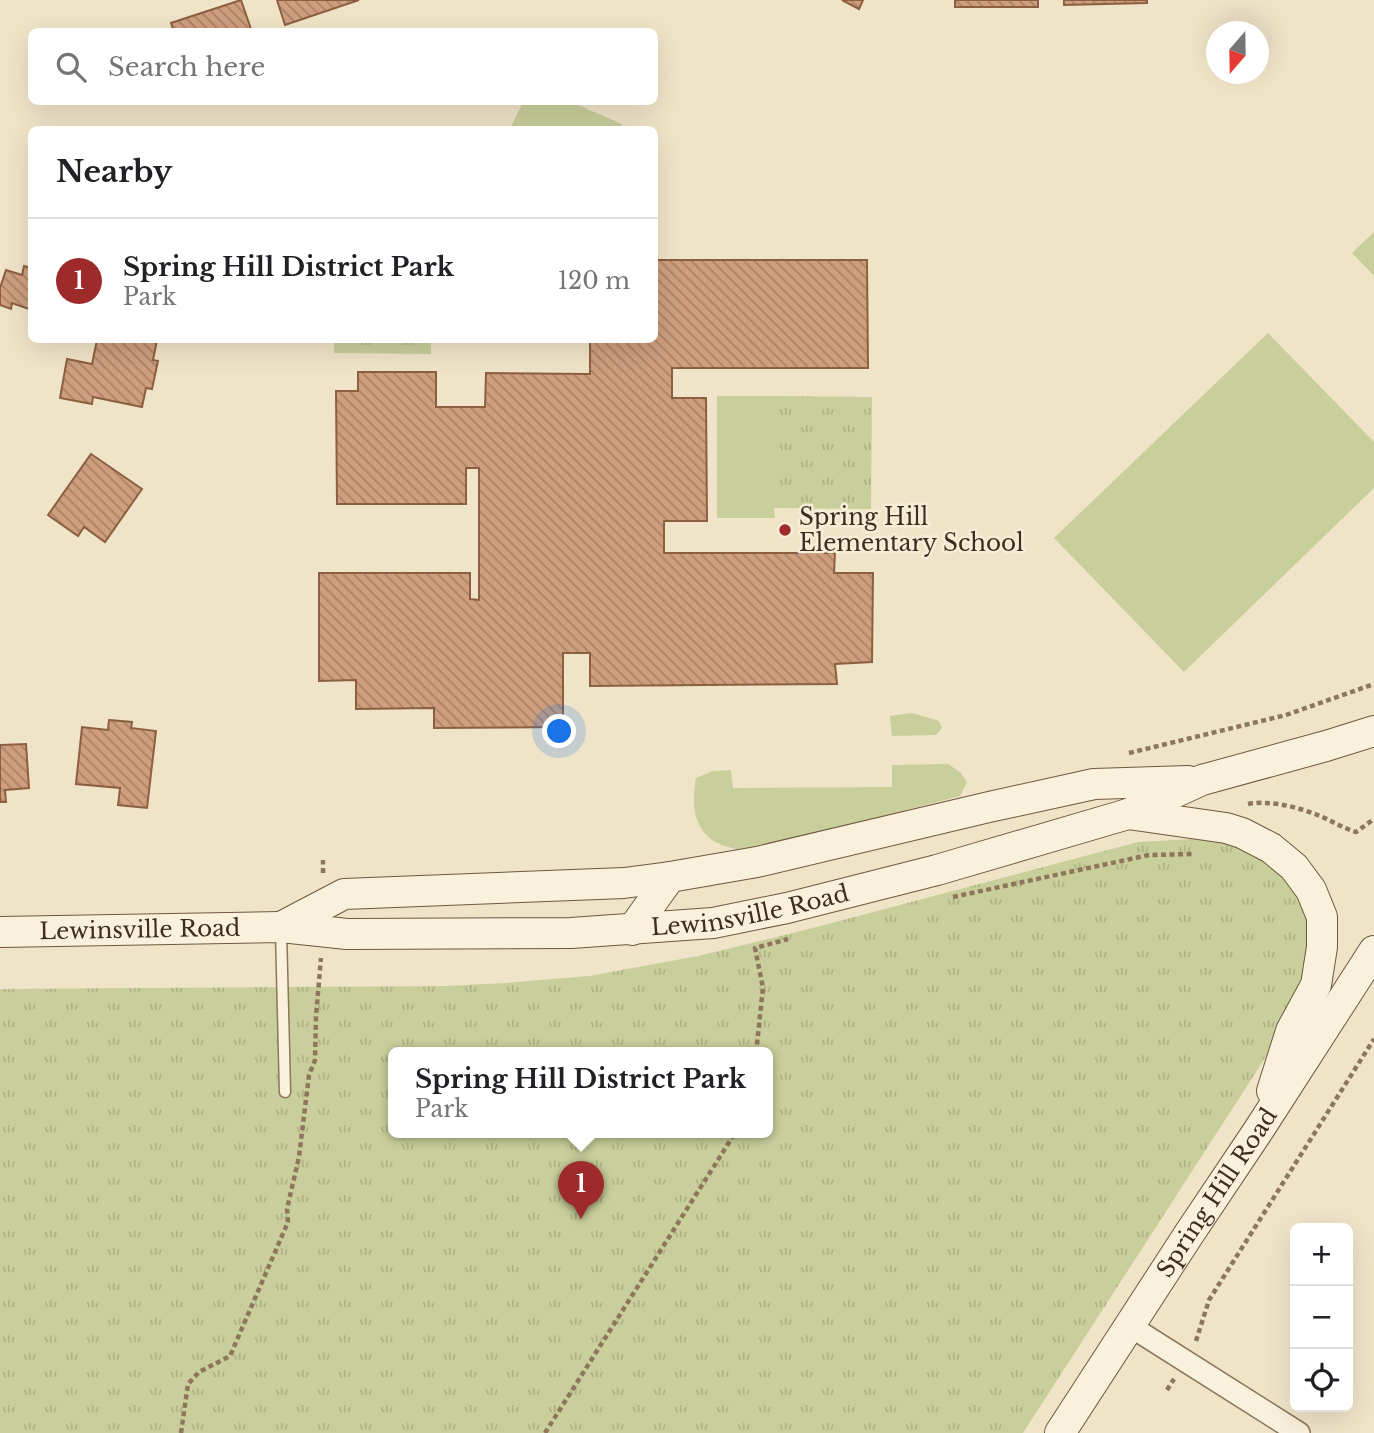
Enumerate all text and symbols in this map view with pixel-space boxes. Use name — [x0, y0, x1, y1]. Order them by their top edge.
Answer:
north arrow — [1206, 21, 1269, 84]
search box — [28, 28, 658, 105]
icon: search — [52, 48, 90, 86]
text: Search here — [108, 51, 265, 83]
text: Nearby — [56, 153, 172, 190]
text: Spring Hill District Park — [123, 251, 454, 283]
text: 1 — [74, 267, 84, 295]
text: 120 m — [558, 267, 630, 295]
text: Park — [123, 283, 176, 311]
place label: Spring Hill Elementary School — [799, 503, 1024, 557]
marker: Spring Hill Elementary School — [777, 522, 793, 538]
your location — [542, 714, 576, 748]
street label: Lewinsville Road — [650, 879, 852, 941]
street label: Lewinsville Road — [39, 914, 241, 945]
popup — [388, 1047, 773, 1138]
text: Spring Hill District Park — [415, 1063, 746, 1095]
text: Park — [415, 1095, 468, 1123]
street label: Spring Hill Road — [1151, 1103, 1283, 1282]
pin: 1 — [558, 1161, 604, 1219]
map controls — [1290, 1223, 1353, 1412]
button: + — [1290, 1223, 1353, 1286]
button: − — [1290, 1286, 1353, 1349]
button: locate — [1290, 1349, 1353, 1412]

